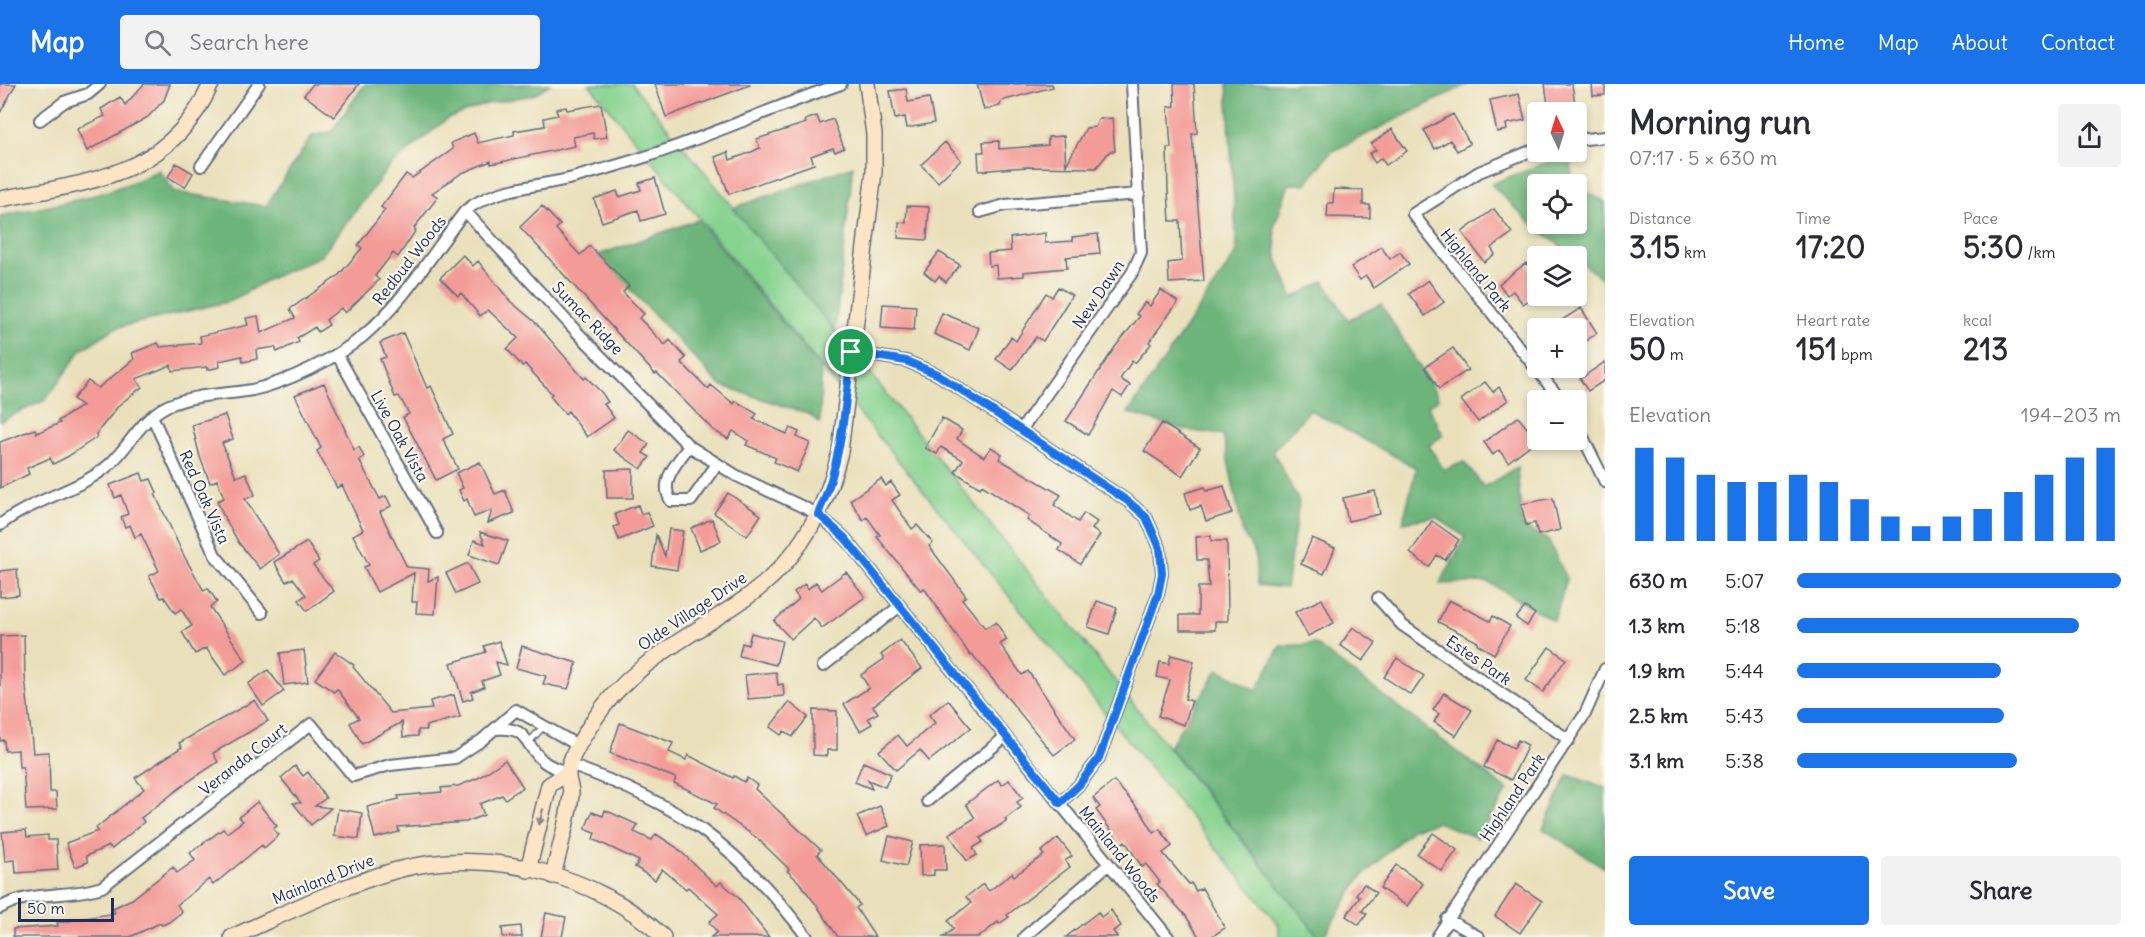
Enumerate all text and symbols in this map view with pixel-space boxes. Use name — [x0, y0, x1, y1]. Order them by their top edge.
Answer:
search box — [120, 15, 540, 69]
text: Map — [30, 24, 84, 60]
icon: search — [141, 26, 174, 59]
text: Search here — [189, 28, 309, 56]
text: Home — [1788, 29, 1845, 56]
text: Map — [1878, 29, 1919, 56]
text: About — [1952, 29, 2008, 56]
text: Contact — [2041, 29, 2115, 56]
text: Morning run — [1629, 101, 1811, 143]
north arrow — [1527, 102, 1587, 162]
map controls — [1527, 102, 1587, 450]
button: share — [2058, 104, 2121, 167]
text: 07:17 · 5 × 630 m — [1629, 145, 1777, 170]
button: locate — [1527, 174, 1587, 234]
text: Distance — [1629, 208, 1691, 228]
text: Time — [1796, 208, 1831, 228]
text: Pace — [1963, 208, 1998, 228]
street label: Redbud Woods — [368, 211, 450, 309]
street label: Highland Park — [1436, 224, 1516, 316]
text: 3.15 — [1629, 228, 1680, 266]
text: 17:20 — [1796, 228, 1866, 266]
text: 5:30 — [1963, 228, 2024, 266]
text: km — [1680, 242, 1706, 262]
text: /km — [2024, 242, 2056, 262]
button: layers — [1527, 246, 1587, 306]
street label: New Dawn — [1068, 256, 1128, 332]
street label: Sumac Ridge — [548, 277, 628, 359]
text: Elevation — [1629, 310, 1695, 330]
text: Heart rate — [1796, 310, 1870, 330]
text: kcal — [1963, 310, 1992, 330]
button: + — [1527, 318, 1587, 378]
pin — [825, 326, 876, 377]
text: 50 — [1629, 330, 1666, 368]
text: 151 — [1796, 330, 1837, 368]
text: 213 — [1963, 330, 2008, 368]
icon: arrive — [834, 335, 867, 368]
text: m — [1666, 344, 1684, 364]
text: bpm — [1837, 344, 1873, 364]
street label: Live Oak Vista — [367, 387, 433, 485]
button: − — [1527, 390, 1587, 450]
text: Elevation — [1629, 402, 1711, 427]
text: 194–203 m — [2021, 402, 2121, 427]
street label: Red Oak Vista — [175, 447, 235, 547]
street label: Olde Village Drive — [634, 567, 750, 655]
text: 630 m — [1629, 568, 1687, 593]
text: 5:07 — [1725, 568, 1764, 593]
text: 1.3 km — [1629, 613, 1685, 638]
text: 5:18 — [1725, 613, 1760, 638]
street label: Estes Park — [1442, 631, 1516, 689]
text: 1.9 km — [1629, 658, 1685, 683]
text: 5:44 — [1725, 658, 1764, 683]
text: 2.5 km — [1629, 703, 1688, 728]
text: 5:43 — [1725, 703, 1764, 728]
street label: Veranda Court — [195, 718, 291, 799]
text: 3.1 km — [1629, 748, 1684, 773]
text: 5:38 — [1725, 748, 1764, 773]
street label: Highland Park — [1475, 749, 1549, 845]
street label: Mainland Woods — [1075, 802, 1165, 906]
one-way arrow — [536, 807, 546, 826]
street label: Mainland Drive — [269, 850, 377, 908]
button: Save — [1629, 856, 1869, 925]
button: Share — [1881, 856, 2121, 925]
scale bar — [18, 895, 114, 922]
text: 50 m — [27, 898, 65, 918]

